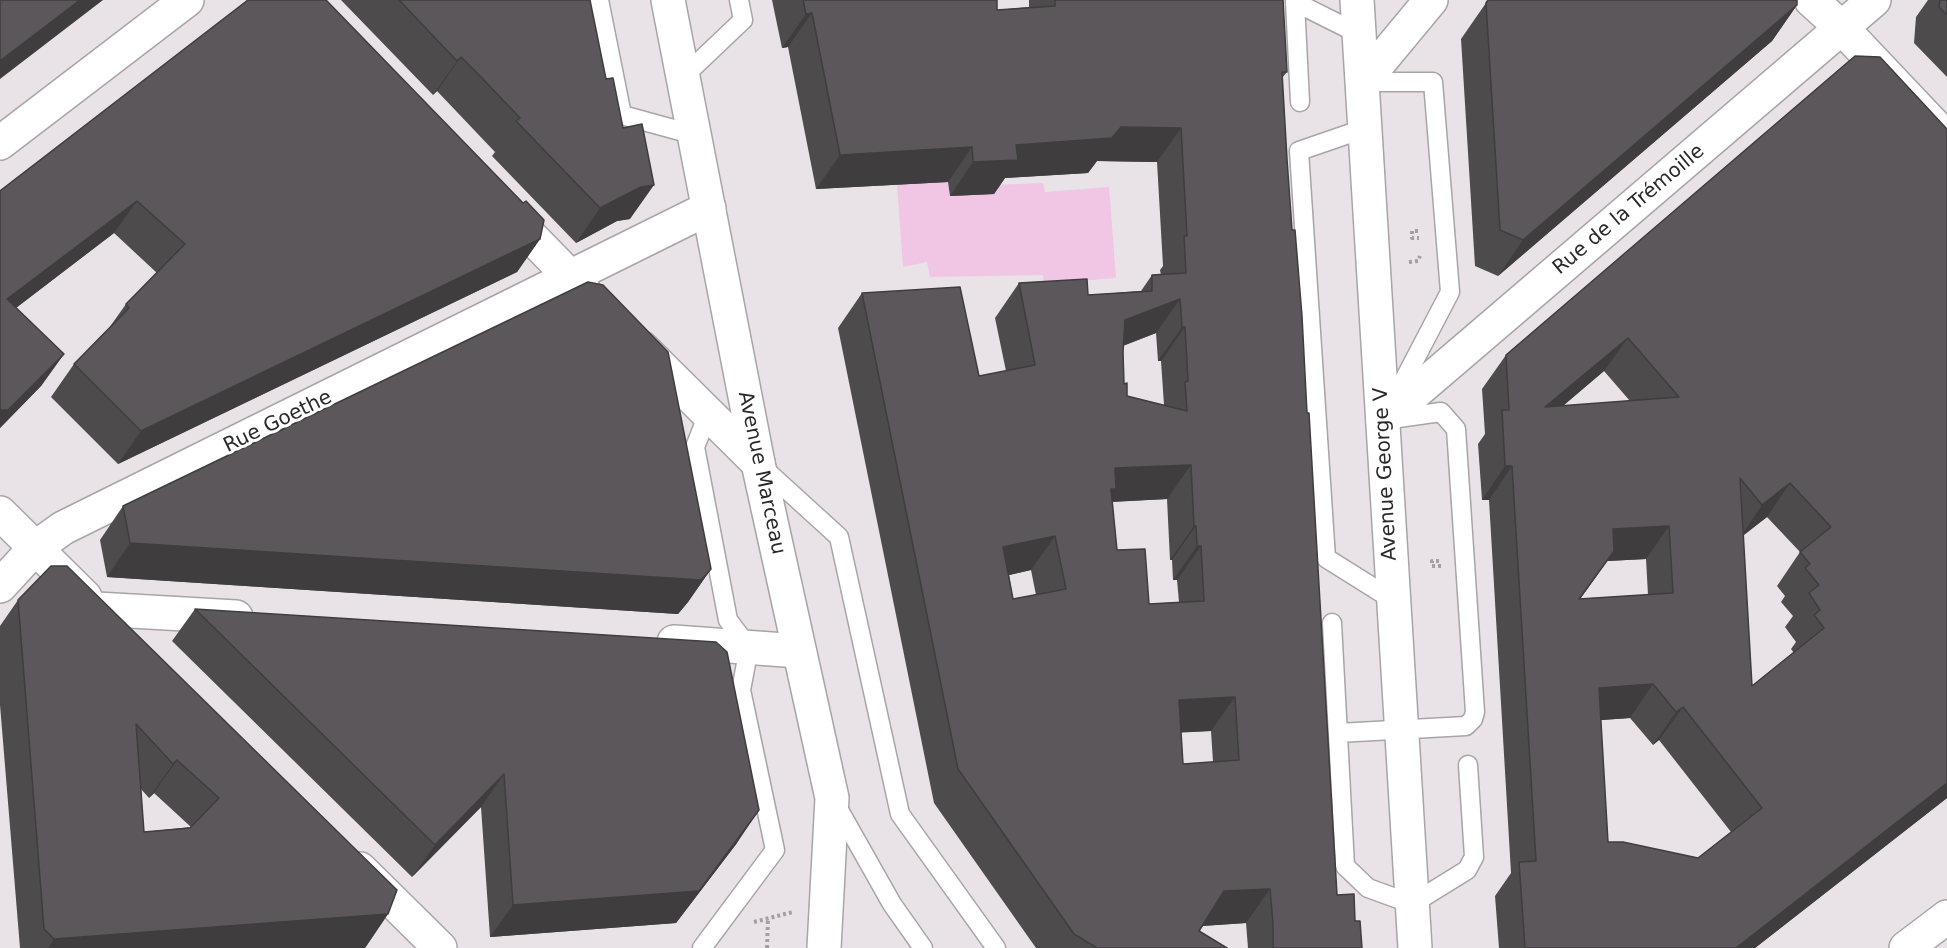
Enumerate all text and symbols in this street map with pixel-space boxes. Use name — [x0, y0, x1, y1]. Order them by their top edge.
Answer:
street label: Rue de la Trémoille — [1549, 140, 1709, 280]
street label: Rue Goethe — [220, 386, 336, 458]
street label: Avenue George V — [1369, 387, 1403, 561]
street label: Avenue Marceau — [732, 389, 790, 557]

